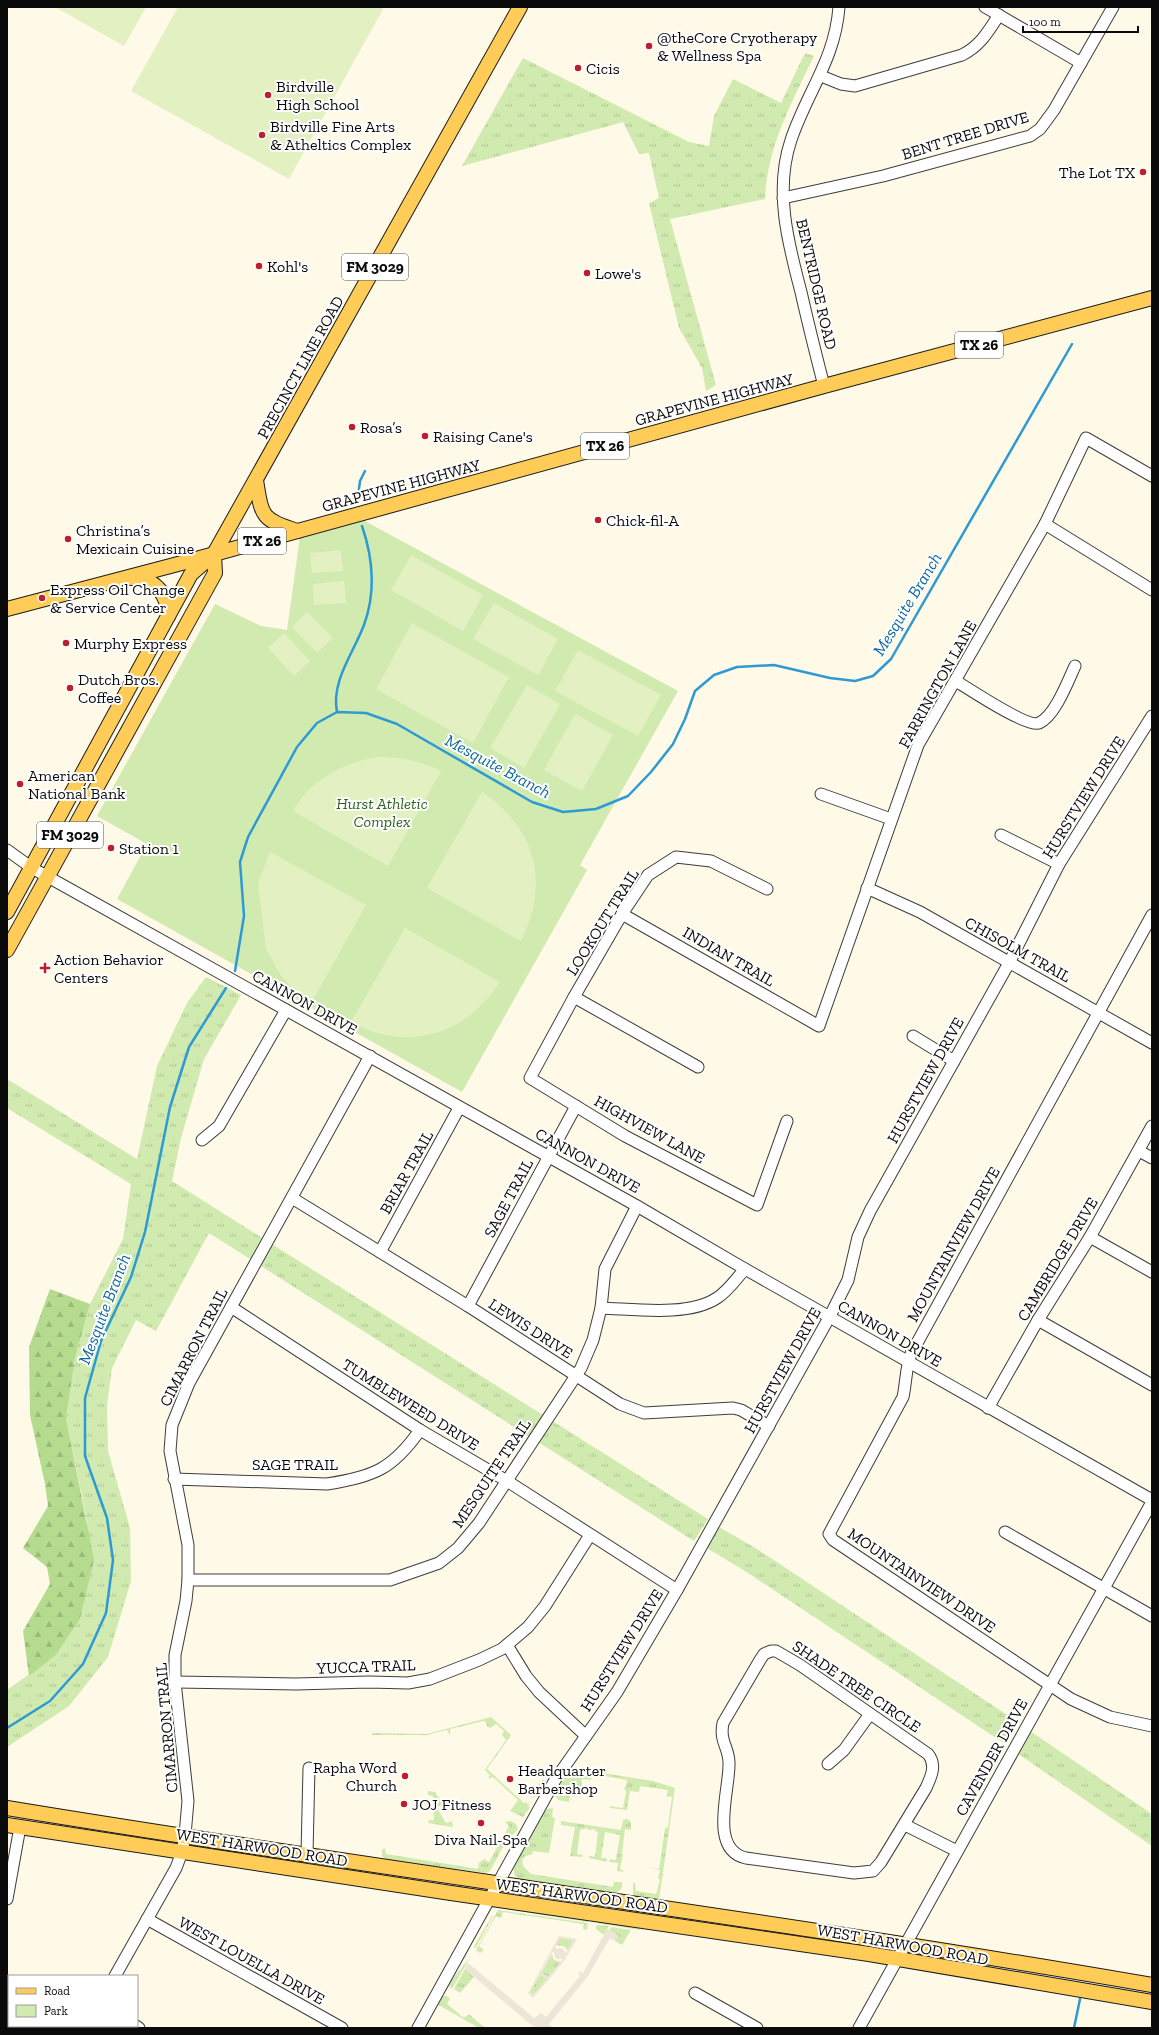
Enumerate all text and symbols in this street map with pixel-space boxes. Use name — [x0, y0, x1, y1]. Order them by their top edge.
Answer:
scale bar — [1023, 8, 1138, 34]
text: 100 m — [1029, 15, 1061, 29]
place label: @theCore Cryotherapy & Wellness Spa — [657, 28, 818, 65]
marker: @theCore Cryotherapy & Wellness Spa — [644, 41, 654, 51]
place label: Cicis — [586, 59, 620, 78]
marker: Cicis — [573, 63, 583, 73]
place label: Birdville High School — [276, 77, 359, 114]
marker: Birdville High School — [263, 90, 273, 100]
street label: BENT TREE DRIVE — [899, 107, 1031, 164]
place label: Birdville Fine Arts & Atheltics Complex — [270, 117, 411, 154]
marker: Birdville Fine Arts & Atheltics Complex — [257, 130, 267, 140]
place label: The Lot TX — [1059, 163, 1135, 182]
marker: The Lot TX — [1138, 167, 1148, 177]
street label: BENTRIDGE ROAD — [792, 217, 841, 351]
road number: FM 3029 — [342, 254, 408, 280]
place label: Kohl's — [267, 257, 308, 276]
marker: Kohl's — [254, 261, 264, 271]
place label: Lowe's — [595, 264, 641, 283]
marker: Lowe's — [582, 268, 592, 278]
street label: PRECINCT LINE ROAD — [253, 293, 348, 442]
road number: TX 26 — [955, 332, 1003, 358]
street label: GRAPEVINE HIGHWAY — [633, 369, 796, 430]
place label: Rosa’s — [360, 418, 402, 437]
marker: Rosa’s — [347, 422, 357, 432]
place label: Raising Cane's — [433, 427, 533, 446]
marker: Raising Cane's — [420, 431, 430, 441]
road number: TX 26 — [581, 433, 629, 459]
street label: GRAPEVINE HIGHWAY — [320, 455, 483, 516]
place label: Chick-fil-A — [606, 511, 679, 530]
marker: Chick-fil-A — [593, 515, 603, 525]
place label: Christina’s Mexicain Cuisine — [76, 521, 194, 558]
road number: TX 26 — [238, 528, 286, 554]
marker: Christina’s Mexicain Cuisine — [63, 534, 73, 544]
water label: Mesquite Branch — [868, 548, 946, 659]
place label: Express Oil Change & Service Center — [50, 580, 185, 617]
marker: Express Oil Change & Service Center — [37, 593, 47, 603]
street label: FARRINGTON LANE — [894, 617, 980, 751]
place label: Murphy Express — [74, 634, 187, 653]
marker: Murphy Express — [61, 638, 71, 648]
place label: Dutch Bros. Coffee — [78, 670, 159, 707]
marker: Dutch Bros. Coffee — [65, 683, 75, 693]
water label: Mesquite Branch — [442, 730, 555, 802]
street label: HURSTVIEW DRIVE — [1038, 733, 1129, 862]
place label: American National Bank — [28, 766, 126, 803]
marker: American National Bank — [15, 779, 25, 789]
park label: Hurst Athletic Complex — [336, 794, 428, 831]
road number: FM 3029 — [37, 822, 103, 848]
place label: Station 1 — [119, 839, 179, 858]
marker: Station 1 — [106, 843, 116, 853]
street label: LOOKOUT TRAIL — [562, 865, 643, 979]
street label: CHISOLM TRAIL — [962, 913, 1074, 986]
street label: INDIAN TRAIL — [680, 923, 778, 990]
place label: Action Behavior Centers — [54, 950, 164, 987]
marker: Action Behavior Centers — [39, 962, 51, 974]
street label: CANNON DRIVE — [249, 966, 360, 1039]
street label: HURSTVIEW DRIVE — [883, 1014, 968, 1146]
street label: HIGHVIEW LANE — [591, 1091, 708, 1168]
street label: CANNON DRIVE — [532, 1124, 643, 1197]
street label: BRIAR TRAIL — [376, 1127, 437, 1217]
street label: SAGE TRAIL — [480, 1156, 537, 1241]
street label: MOUNTAINVIEW DRIVE — [903, 1164, 1004, 1325]
street label: CAMBRIDGE DRIVE — [1013, 1194, 1102, 1324]
water label: Mesquite Branch — [74, 1251, 134, 1367]
street label: CIMARRON TRAIL — [155, 1285, 232, 1410]
street label: LEWIS DRIVE — [485, 1294, 576, 1363]
street label: CANNON DRIVE — [834, 1296, 945, 1371]
street label: HURSTVIEW DRIVE — [740, 1304, 825, 1436]
street label: TUMBLEWEED DRIVE — [339, 1355, 483, 1454]
street label: MESQUITE TRAIL — [448, 1415, 535, 1531]
street label: SAGE TRAIL — [252, 1455, 338, 1474]
street label: MOUNTAINVIEW DRIVE — [844, 1524, 999, 1637]
street label: HURSTVIEW DRIVE — [576, 1586, 667, 1715]
street label: SHADE TREE CIRCLE — [789, 1636, 925, 1736]
street label: YUCCA TRAIL — [315, 1655, 416, 1678]
street label: CIMARRON TRAIL — [151, 1662, 182, 1794]
street label: CAVENDER DRIVE — [951, 1695, 1032, 1819]
place label: Rapha Word Church — [313, 1758, 397, 1795]
place label: Headquarter Barbershop — [518, 1761, 606, 1798]
marker: Rapha Word Church — [400, 1771, 410, 1781]
marker: Headquarter Barbershop — [505, 1774, 515, 1784]
place label: JOJ Fitness — [412, 1795, 492, 1814]
marker: JOJ Fitness — [399, 1799, 409, 1809]
marker: Diva Nail-Spa — [476, 1818, 486, 1828]
street label: WEST HARWOOD ROAD — [175, 1825, 349, 1870]
place label: Diva Nail-Spa — [434, 1830, 528, 1849]
street label: WEST HARWOOD ROAD — [495, 1874, 669, 1917]
street label: WEST LOUELLA DRIVE — [175, 1912, 328, 2009]
street label: WEST HARWOOD ROAD — [816, 1920, 990, 1969]
legend — [8, 1975, 138, 2027]
text: Road — [44, 1984, 70, 1998]
text: Park — [44, 2004, 69, 2018]

